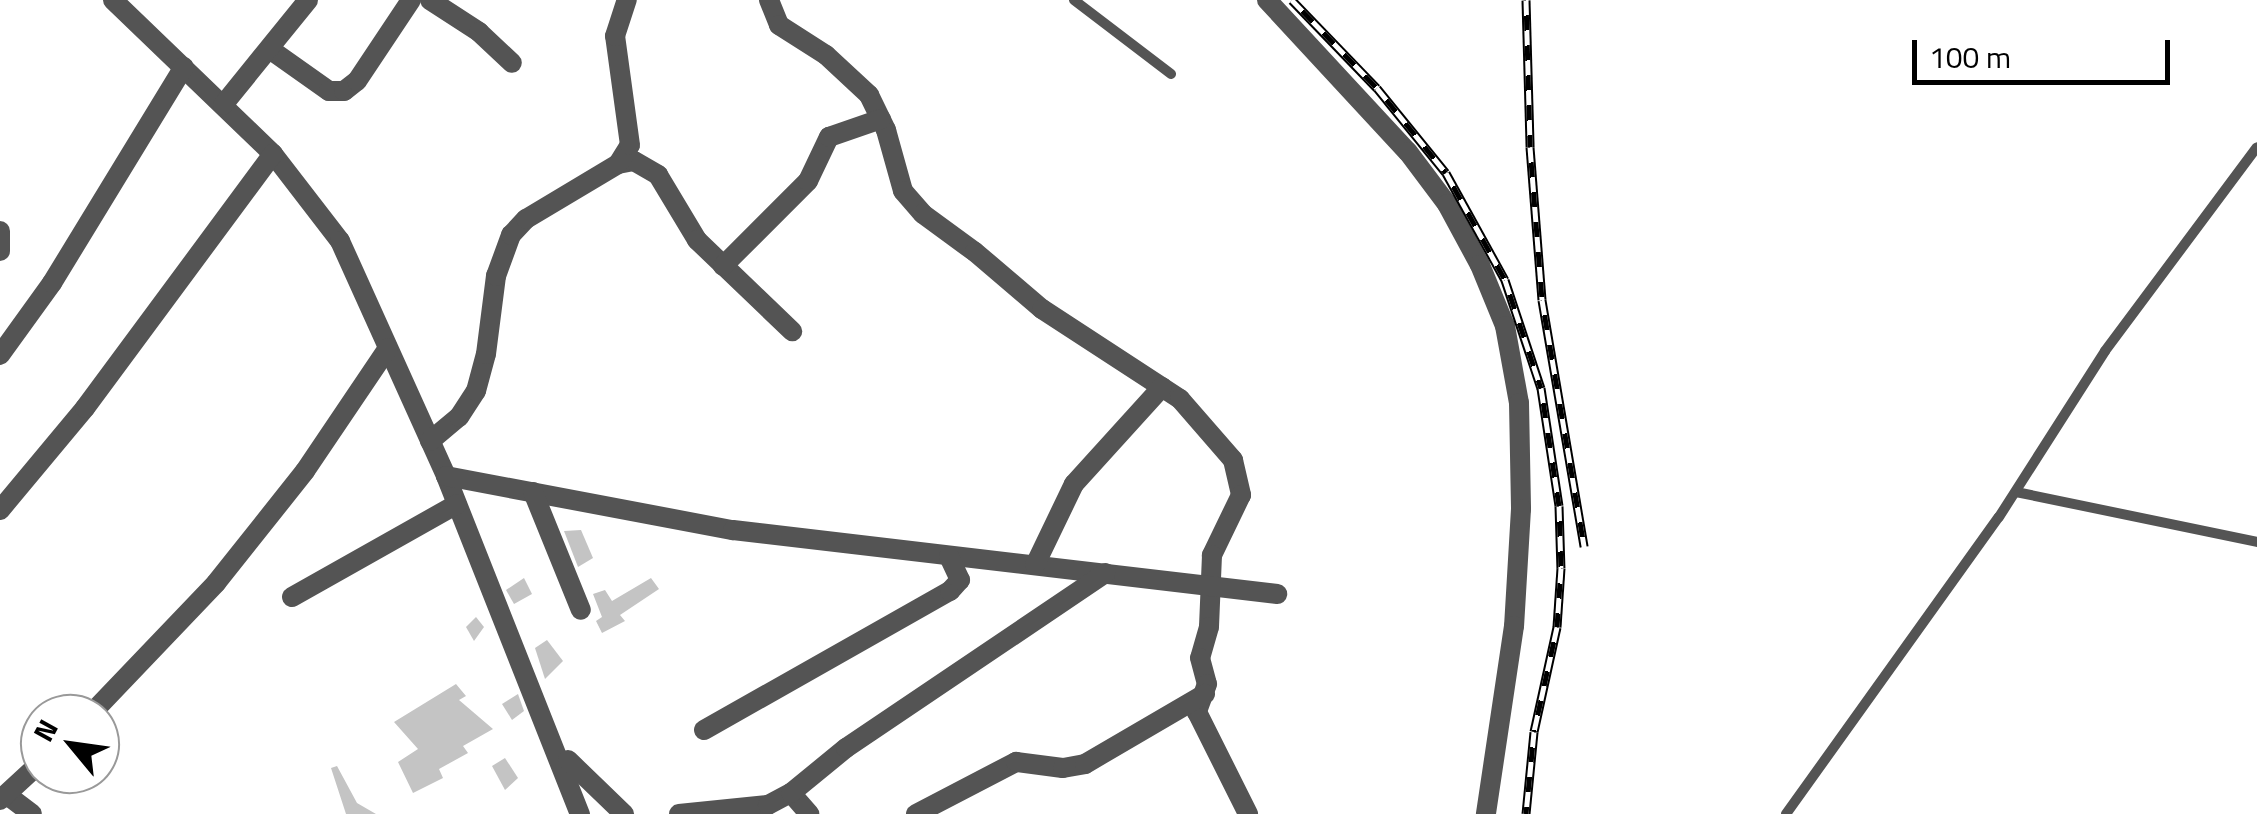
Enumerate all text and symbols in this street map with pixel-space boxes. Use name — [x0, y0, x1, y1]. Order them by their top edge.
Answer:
scale bar — [1917, 20, 2174, 82]
text: 100 m — [1929, 34, 2011, 80]
north arrow — [20, 694, 120, 794]
text: N — [22, 711, 69, 749]

